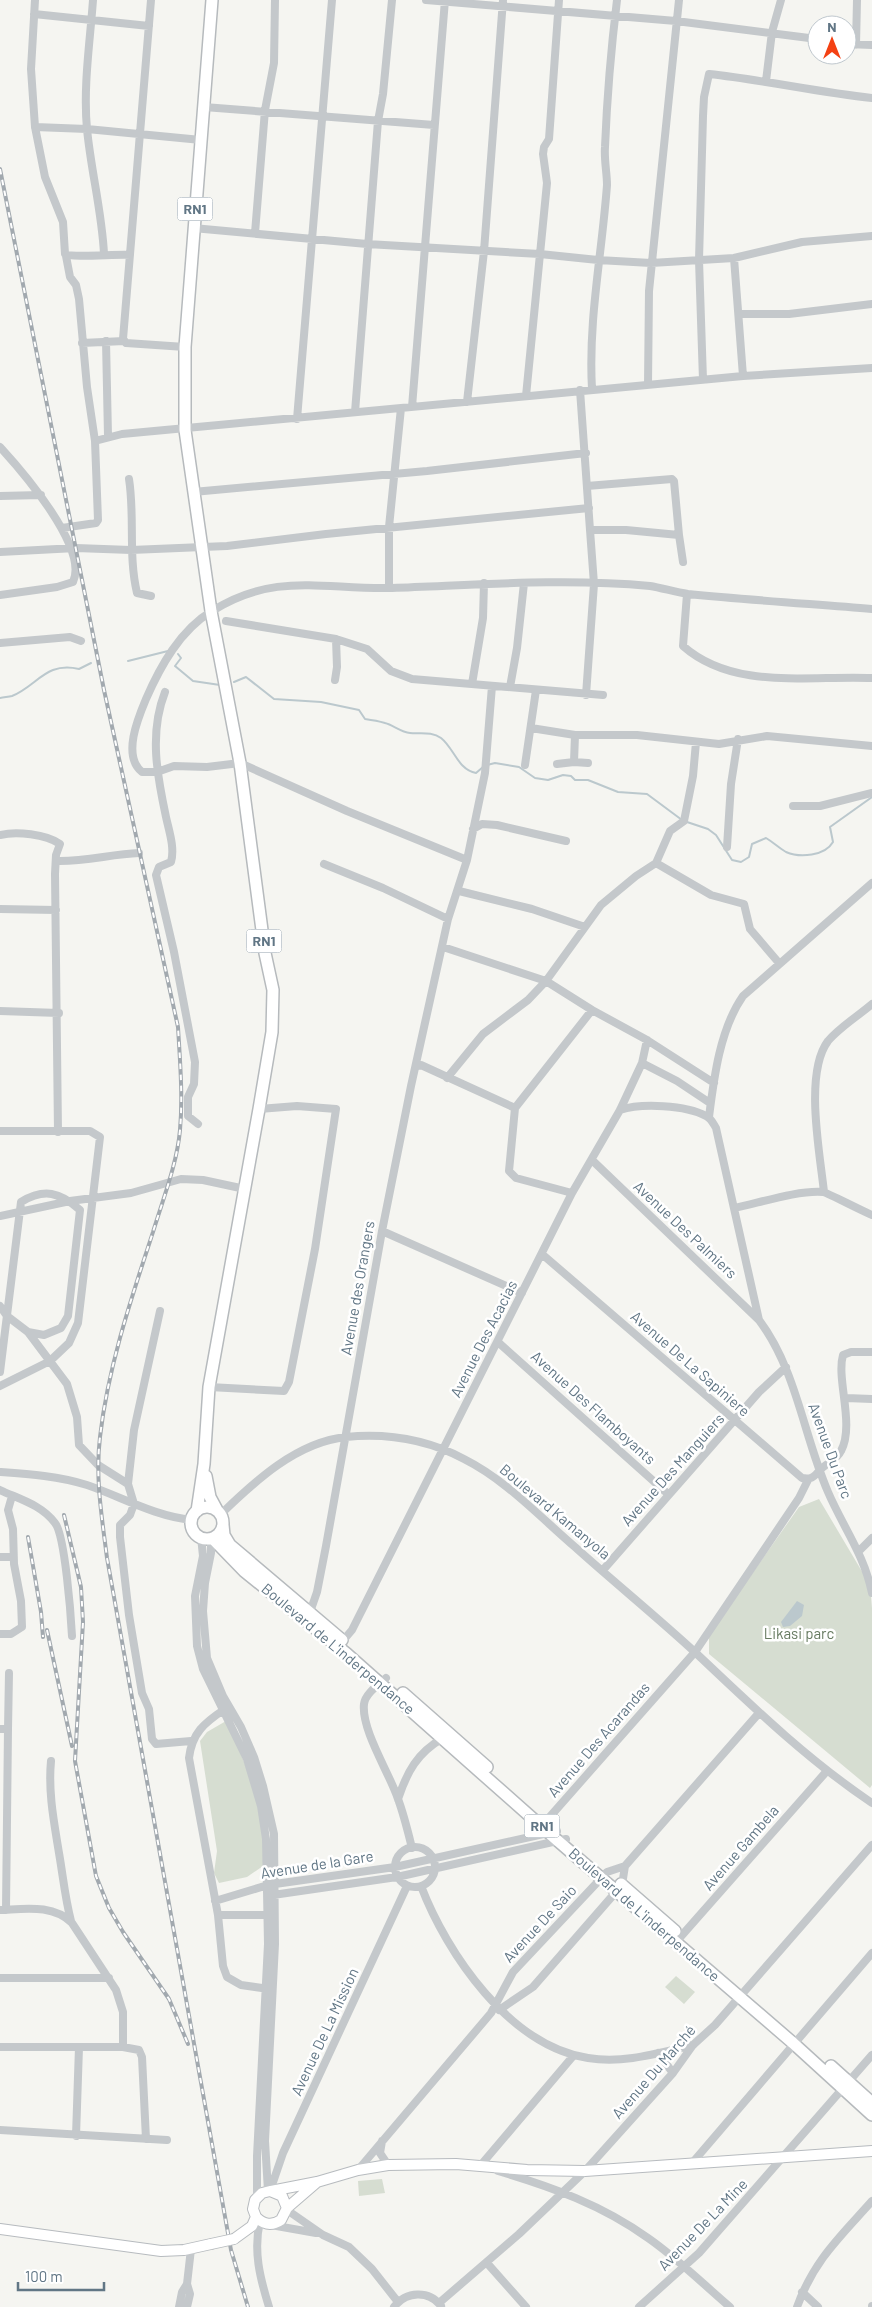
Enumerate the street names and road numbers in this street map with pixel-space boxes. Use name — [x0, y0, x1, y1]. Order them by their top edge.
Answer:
road number: RN1 — [178, 198, 212, 220]
road number: RN1 — [246, 929, 282, 952]
street label: Avenue Des Palmiers — [630, 1177, 741, 1282]
street label: Avenue des Orangers — [336, 1219, 378, 1356]
street label: Avenue Des Acacias — [446, 1277, 520, 1400]
street label: Avenue De La Sapiniere — [627, 1307, 754, 1420]
street label: Avenue Des Flamboyants — [528, 1347, 660, 1468]
street label: Avenue Du Parc — [805, 1400, 857, 1501]
street label: Avenue Des Manguiers — [617, 1409, 727, 1529]
street label: Boulevard Kamanyola — [497, 1460, 615, 1563]
street label: Boulevard de L'inderpendance — [258, 1579, 419, 1718]
street label: Avenue Des Acarandas — [543, 1678, 653, 1801]
street label: Avenue Gambela — [698, 1801, 782, 1894]
road number: RN1 — [524, 1814, 560, 1838]
street label: Boulevard de L'inderpendance — [565, 1844, 724, 1985]
street label: Avenue de la Gare — [259, 1846, 375, 1882]
street label: Avenue De Saio — [499, 1881, 580, 1966]
street label: Avenue De La Mission — [287, 1965, 362, 2098]
street label: Avenue Du Marché — [608, 2021, 699, 2122]
street label: Avenue De La Mine — [654, 2175, 751, 2274]

